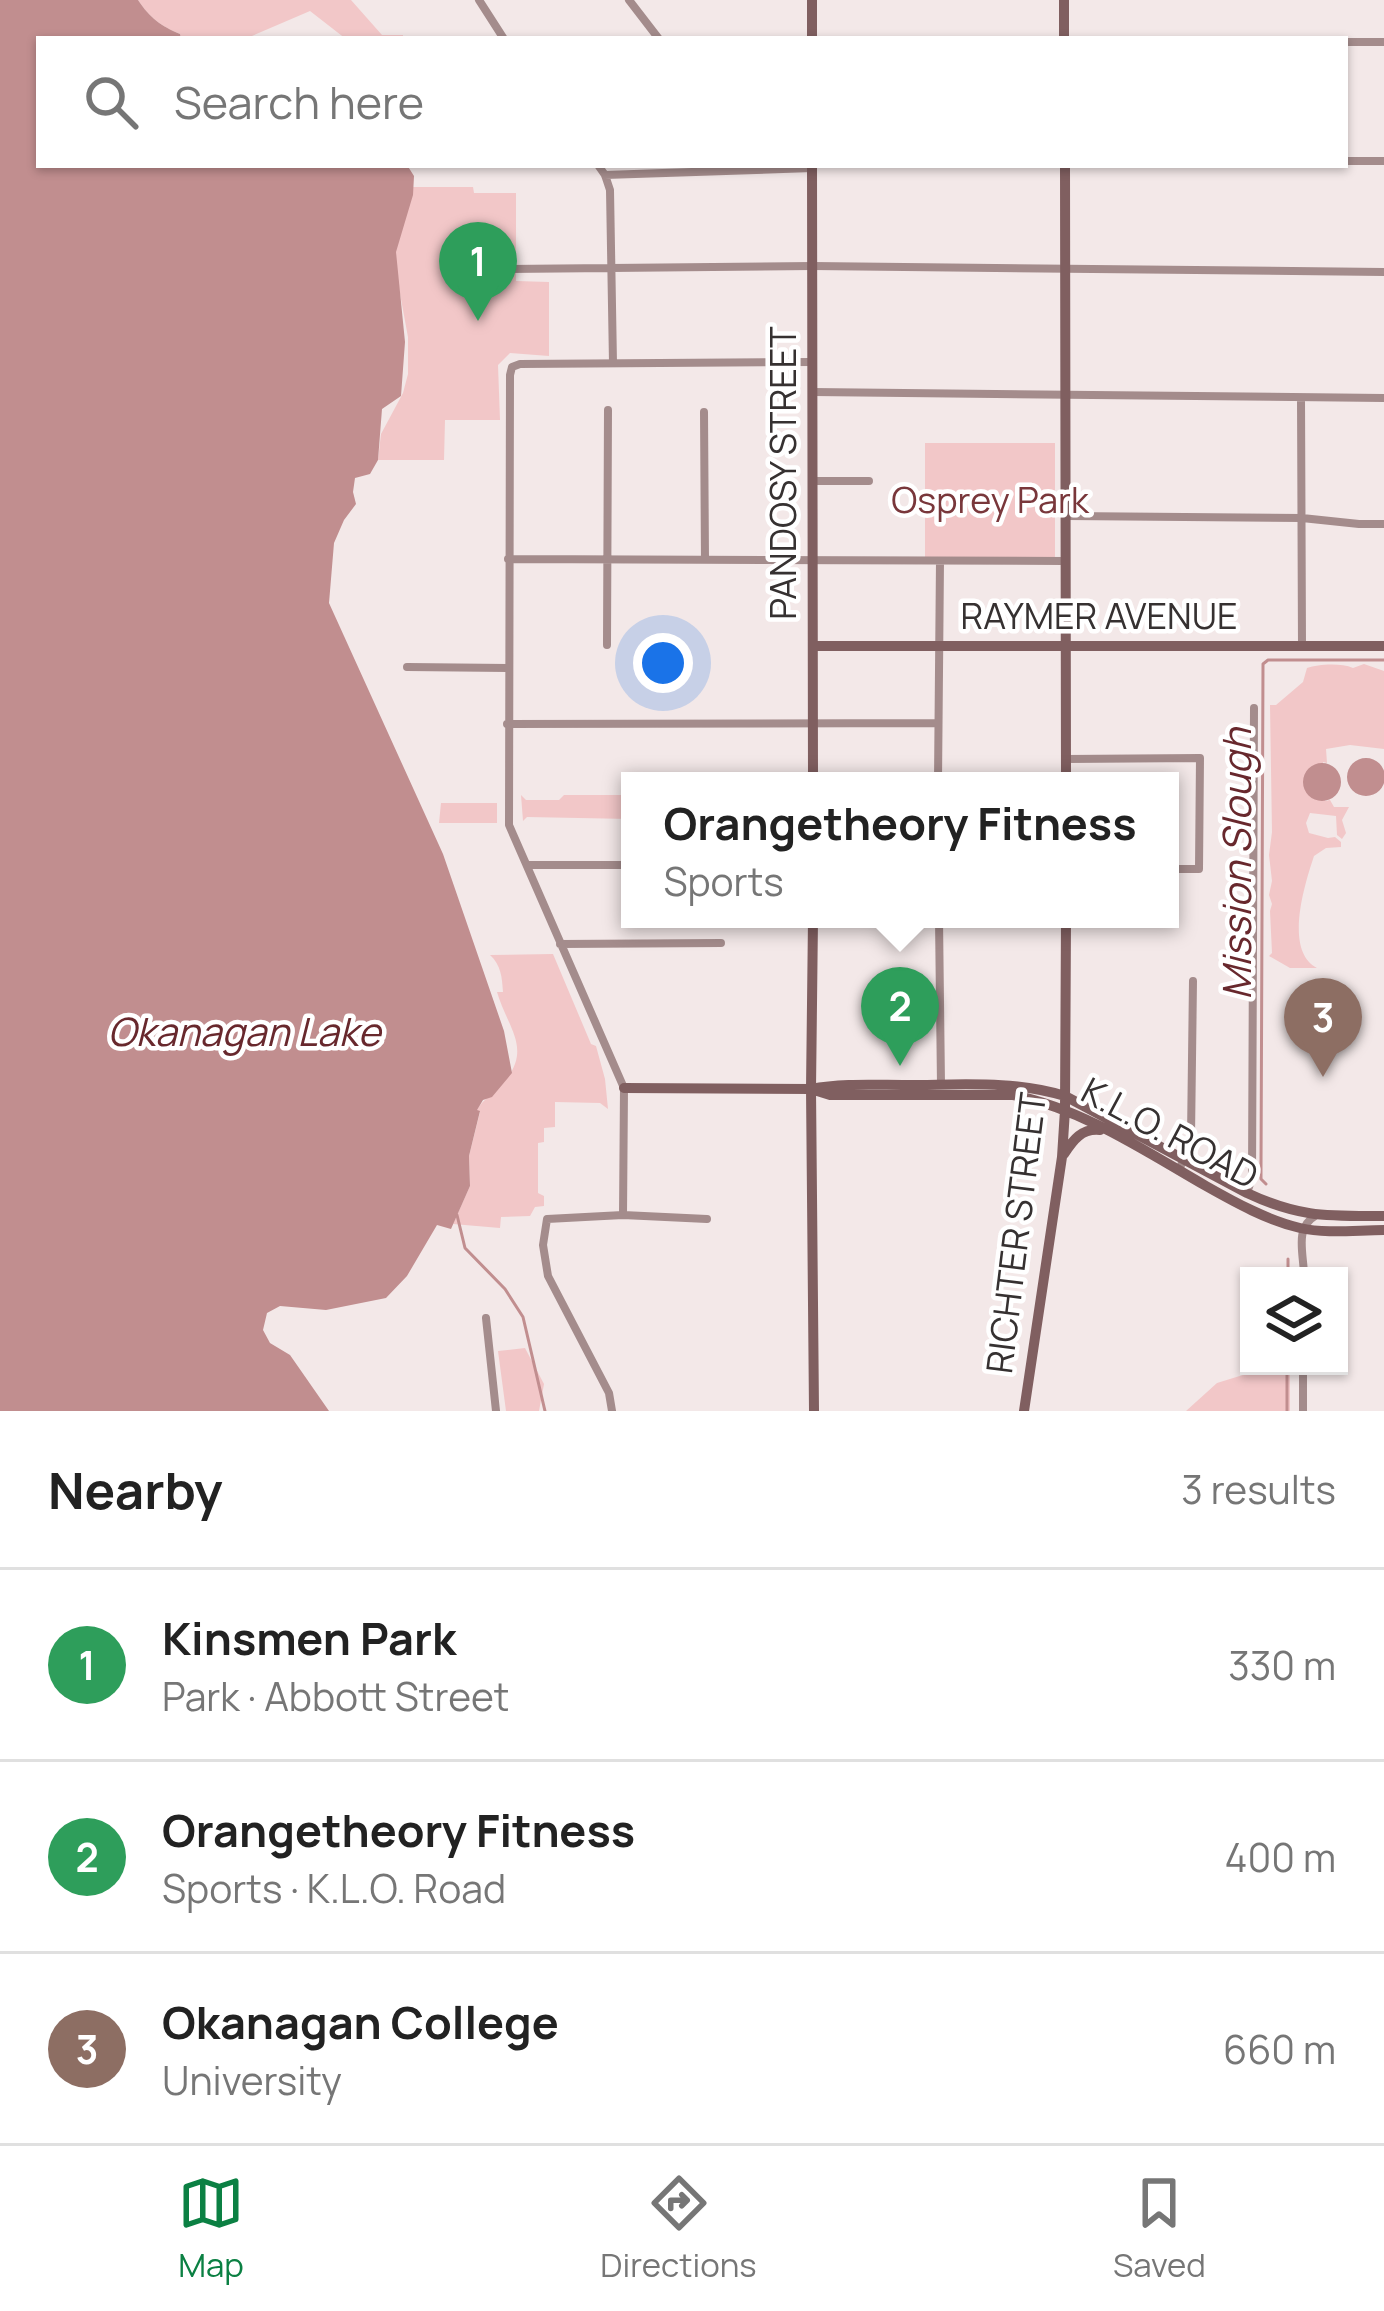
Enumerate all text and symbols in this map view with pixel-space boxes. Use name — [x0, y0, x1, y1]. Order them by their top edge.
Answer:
search box — [36, 36, 1348, 168]
icon: search — [78, 69, 144, 135]
text: Search here — [174, 71, 424, 133]
pin: 1 — [439, 222, 517, 321]
street label: PANDOSY STREET — [758, 326, 807, 620]
park label: Osprey Park — [891, 475, 1090, 524]
street label: RAYMER AVENUE — [960, 591, 1238, 640]
your location — [633, 633, 693, 693]
water label: Mission Slough — [1209, 726, 1263, 1000]
popup — [621, 772, 1179, 928]
text: Orangetheory Fitness — [663, 792, 1137, 854]
text: Sports — [663, 854, 784, 908]
pin: 2 — [861, 967, 939, 1066]
pin: 3 — [1284, 978, 1362, 1077]
water label: Okanagan Lake — [107, 1004, 383, 1058]
street label: K.L.O. ROAD — [1073, 1065, 1267, 1200]
street label: RICHTER STREET — [974, 1089, 1057, 1376]
map controls — [1240, 1267, 1348, 1375]
button: layers — [1240, 1267, 1348, 1375]
text: Nearby — [48, 1455, 223, 1524]
text: 3 results — [1181, 1462, 1336, 1516]
text: Kinsmen Park — [162, 1607, 456, 1669]
text: 1 — [78, 1638, 96, 1692]
text: 330 m — [1228, 1638, 1336, 1692]
text: Park · Abbott Street — [162, 1669, 509, 1723]
text: Orangetheory Fitness — [162, 1799, 635, 1861]
text: 2 — [75, 1830, 99, 1884]
text: 400 m — [1225, 1830, 1336, 1884]
text: Sports · K.L.O. Road — [162, 1861, 506, 1915]
text: Okanagan College — [162, 1991, 559, 2053]
text: 3 — [76, 2022, 98, 2076]
text: 660 m — [1223, 2022, 1336, 2076]
text: University — [162, 2053, 342, 2107]
tab: Map — [178, 2170, 244, 2287]
tab: Directions — [600, 2170, 757, 2287]
tab: Saved — [1113, 2170, 1206, 2287]

